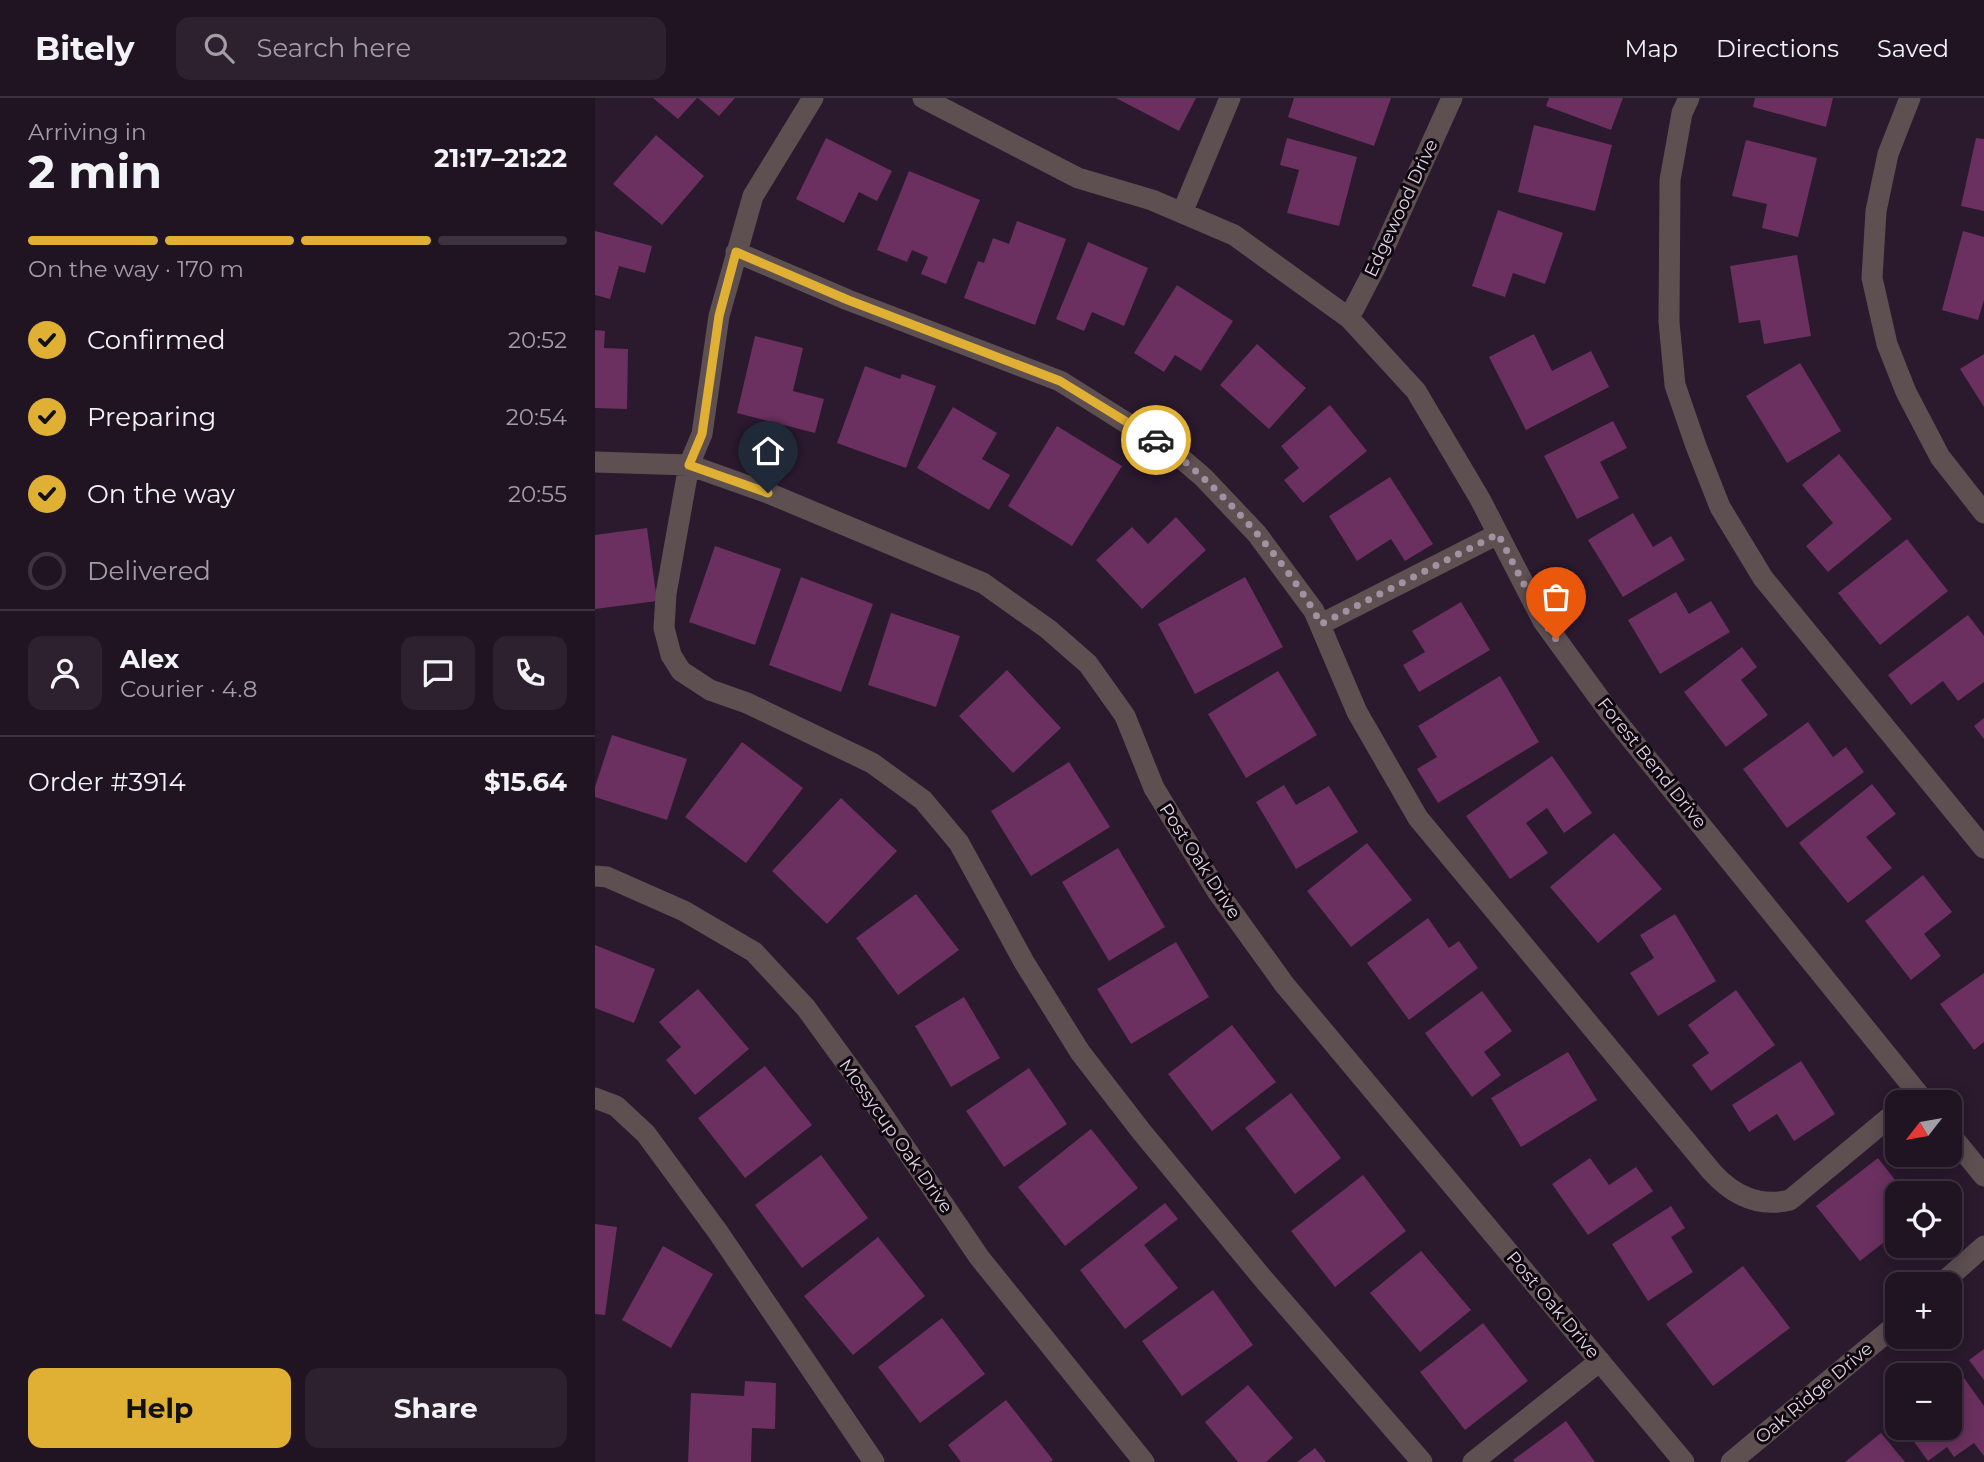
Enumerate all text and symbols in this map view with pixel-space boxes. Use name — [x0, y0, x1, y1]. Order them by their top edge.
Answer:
search box — [176, 17, 666, 80]
text: Bitely — [35, 28, 134, 68]
icon: search — [200, 29, 238, 67]
text: Search here — [256, 32, 411, 64]
text: Map — [1625, 34, 1678, 63]
text: Directions — [1716, 34, 1839, 63]
text: Saved — [1877, 34, 1949, 63]
text: Arriving in — [28, 118, 147, 146]
street label: Edgewood Drive — [1359, 136, 1443, 280]
text: 21:17–21:22 — [434, 142, 567, 174]
text: 2 min — [28, 143, 162, 200]
text: On the way · 170 m — [28, 255, 244, 283]
icon: check — [28, 321, 66, 359]
text: Confirmed — [87, 324, 226, 356]
text: 20:52 — [508, 326, 567, 354]
icon: check — [28, 398, 66, 436]
text: Preparing — [87, 401, 216, 433]
text: 20:54 — [506, 403, 567, 431]
courier — [1121, 405, 1191, 475]
pin — [738, 421, 798, 493]
icon: car — [1137, 421, 1175, 459]
icon: home — [749, 432, 787, 470]
icon: check — [28, 475, 66, 513]
text: On the way — [87, 478, 235, 510]
text: 20:55 — [508, 480, 567, 508]
text: Delivered — [87, 555, 211, 587]
pin — [1526, 567, 1586, 639]
icon: bag — [1537, 578, 1575, 616]
button: person — [28, 636, 102, 710]
button: chat — [401, 636, 475, 710]
button: phone — [493, 636, 567, 710]
text: Alex — [120, 643, 179, 675]
text: Courier · 4.8 — [120, 675, 257, 703]
street label: Forest Bend Drive — [1593, 693, 1712, 833]
text: Order #3914 — [28, 766, 186, 798]
text: $15.64 — [484, 766, 567, 798]
street label: Post Oak Drive — [1155, 799, 1246, 923]
street label: Mossycup Oak Drive — [834, 1055, 958, 1217]
north arrow — [1885, 1090, 1962, 1167]
map controls — [1885, 1090, 1962, 1440]
button: locate — [1885, 1181, 1962, 1258]
street label: Post Oak Drive — [1502, 1247, 1604, 1363]
button: + — [1885, 1272, 1962, 1349]
street label: Oak Ridge Drive — [1751, 1337, 1877, 1448]
button: − — [1885, 1363, 1962, 1440]
button: Help — [28, 1368, 291, 1448]
button: Share — [305, 1368, 567, 1448]

